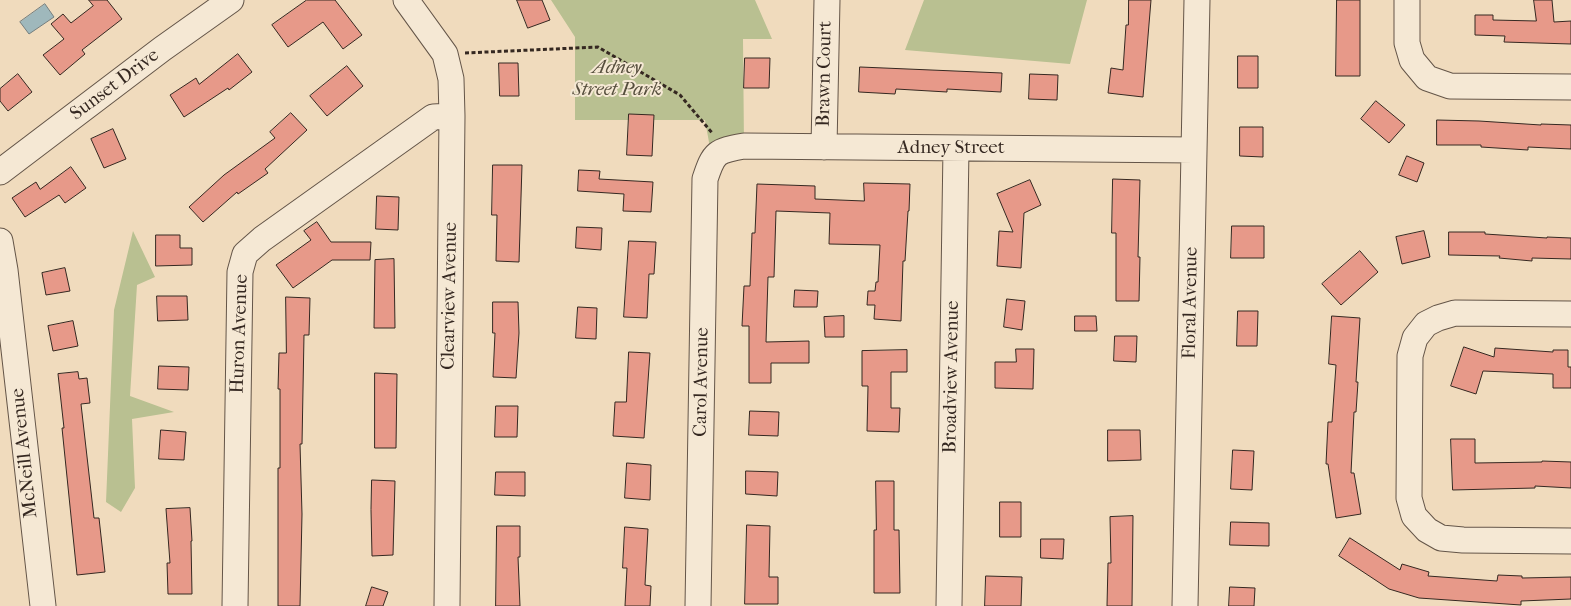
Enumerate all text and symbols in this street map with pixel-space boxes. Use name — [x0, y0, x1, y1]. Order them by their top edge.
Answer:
street label: Brawn Court — [813, 21, 837, 127]
street label: Sunset Drive — [66, 44, 164, 126]
park label: Adney Street Park — [572, 57, 662, 101]
street label: Adney Street — [897, 137, 1005, 159]
street label: Clearview Avenue — [437, 222, 463, 370]
street label: Floral Avenue — [1179, 247, 1203, 359]
street label: Huron Avenue — [227, 274, 253, 394]
street label: Broadview Avenue — [939, 300, 965, 454]
street label: Carol Avenue — [690, 327, 714, 437]
street label: McNeill Avenue — [7, 387, 43, 519]

